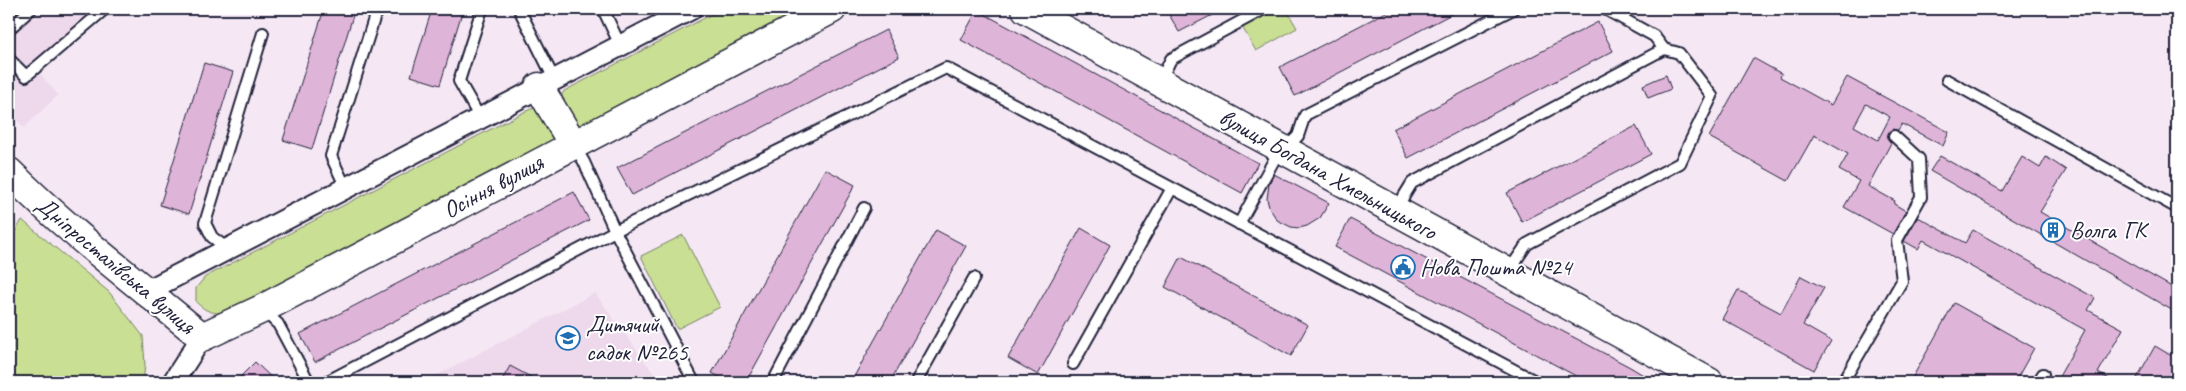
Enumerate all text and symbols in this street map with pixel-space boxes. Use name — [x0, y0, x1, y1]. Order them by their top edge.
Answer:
street label: вулиця Богдана Хмельницького — [1214, 102, 1443, 247]
street label: Осіння вулиця — [438, 146, 549, 225]
street label: Дніпросталівська вулиця — [30, 189, 203, 341]
place label: Волга ГК — [2070, 215, 2150, 245]
building icon: Волга ГК — [2040, 217, 2066, 243]
place label: Нова Пошта №24 — [1420, 252, 1574, 282]
public building icon: Нова Пошта №24 — [1390, 254, 1416, 280]
place label: Дитячий садок №265 — [586, 309, 689, 367]
school or university icon: Дитячий садок №265 — [555, 325, 581, 351]

